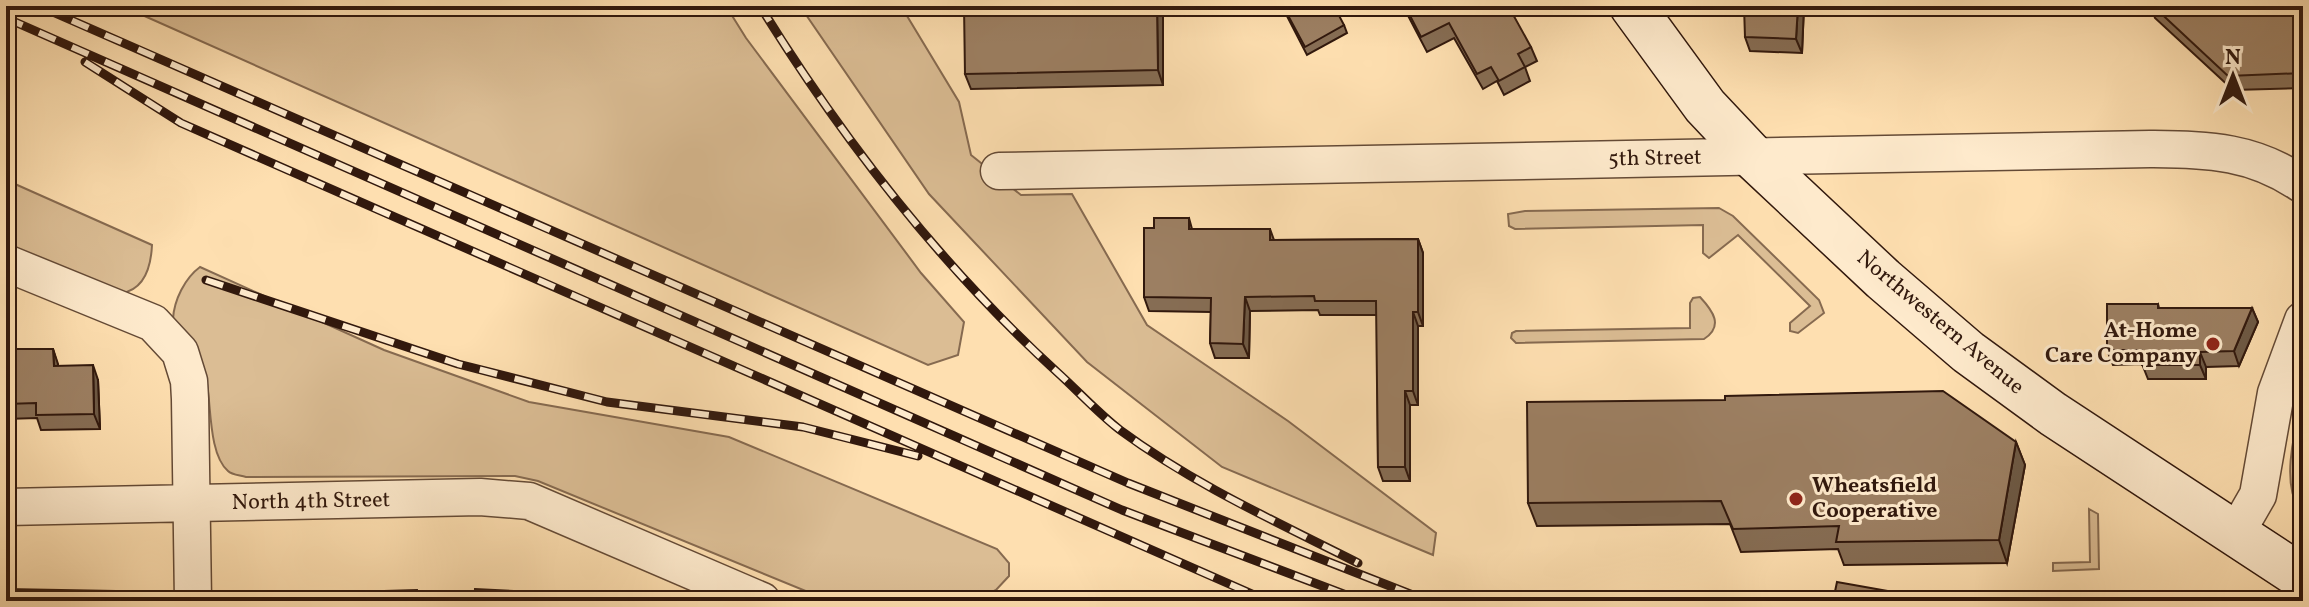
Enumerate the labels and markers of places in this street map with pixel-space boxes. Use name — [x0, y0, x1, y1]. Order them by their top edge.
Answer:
place label: At-Home Care Company — [2045, 316, 2198, 372]
marker: At-Home Care Company — [2204, 335, 2222, 353]
place label: Wheatsfield Cooperative — [1812, 471, 1938, 527]
marker: Wheatsfield Cooperative — [1787, 490, 1805, 508]

